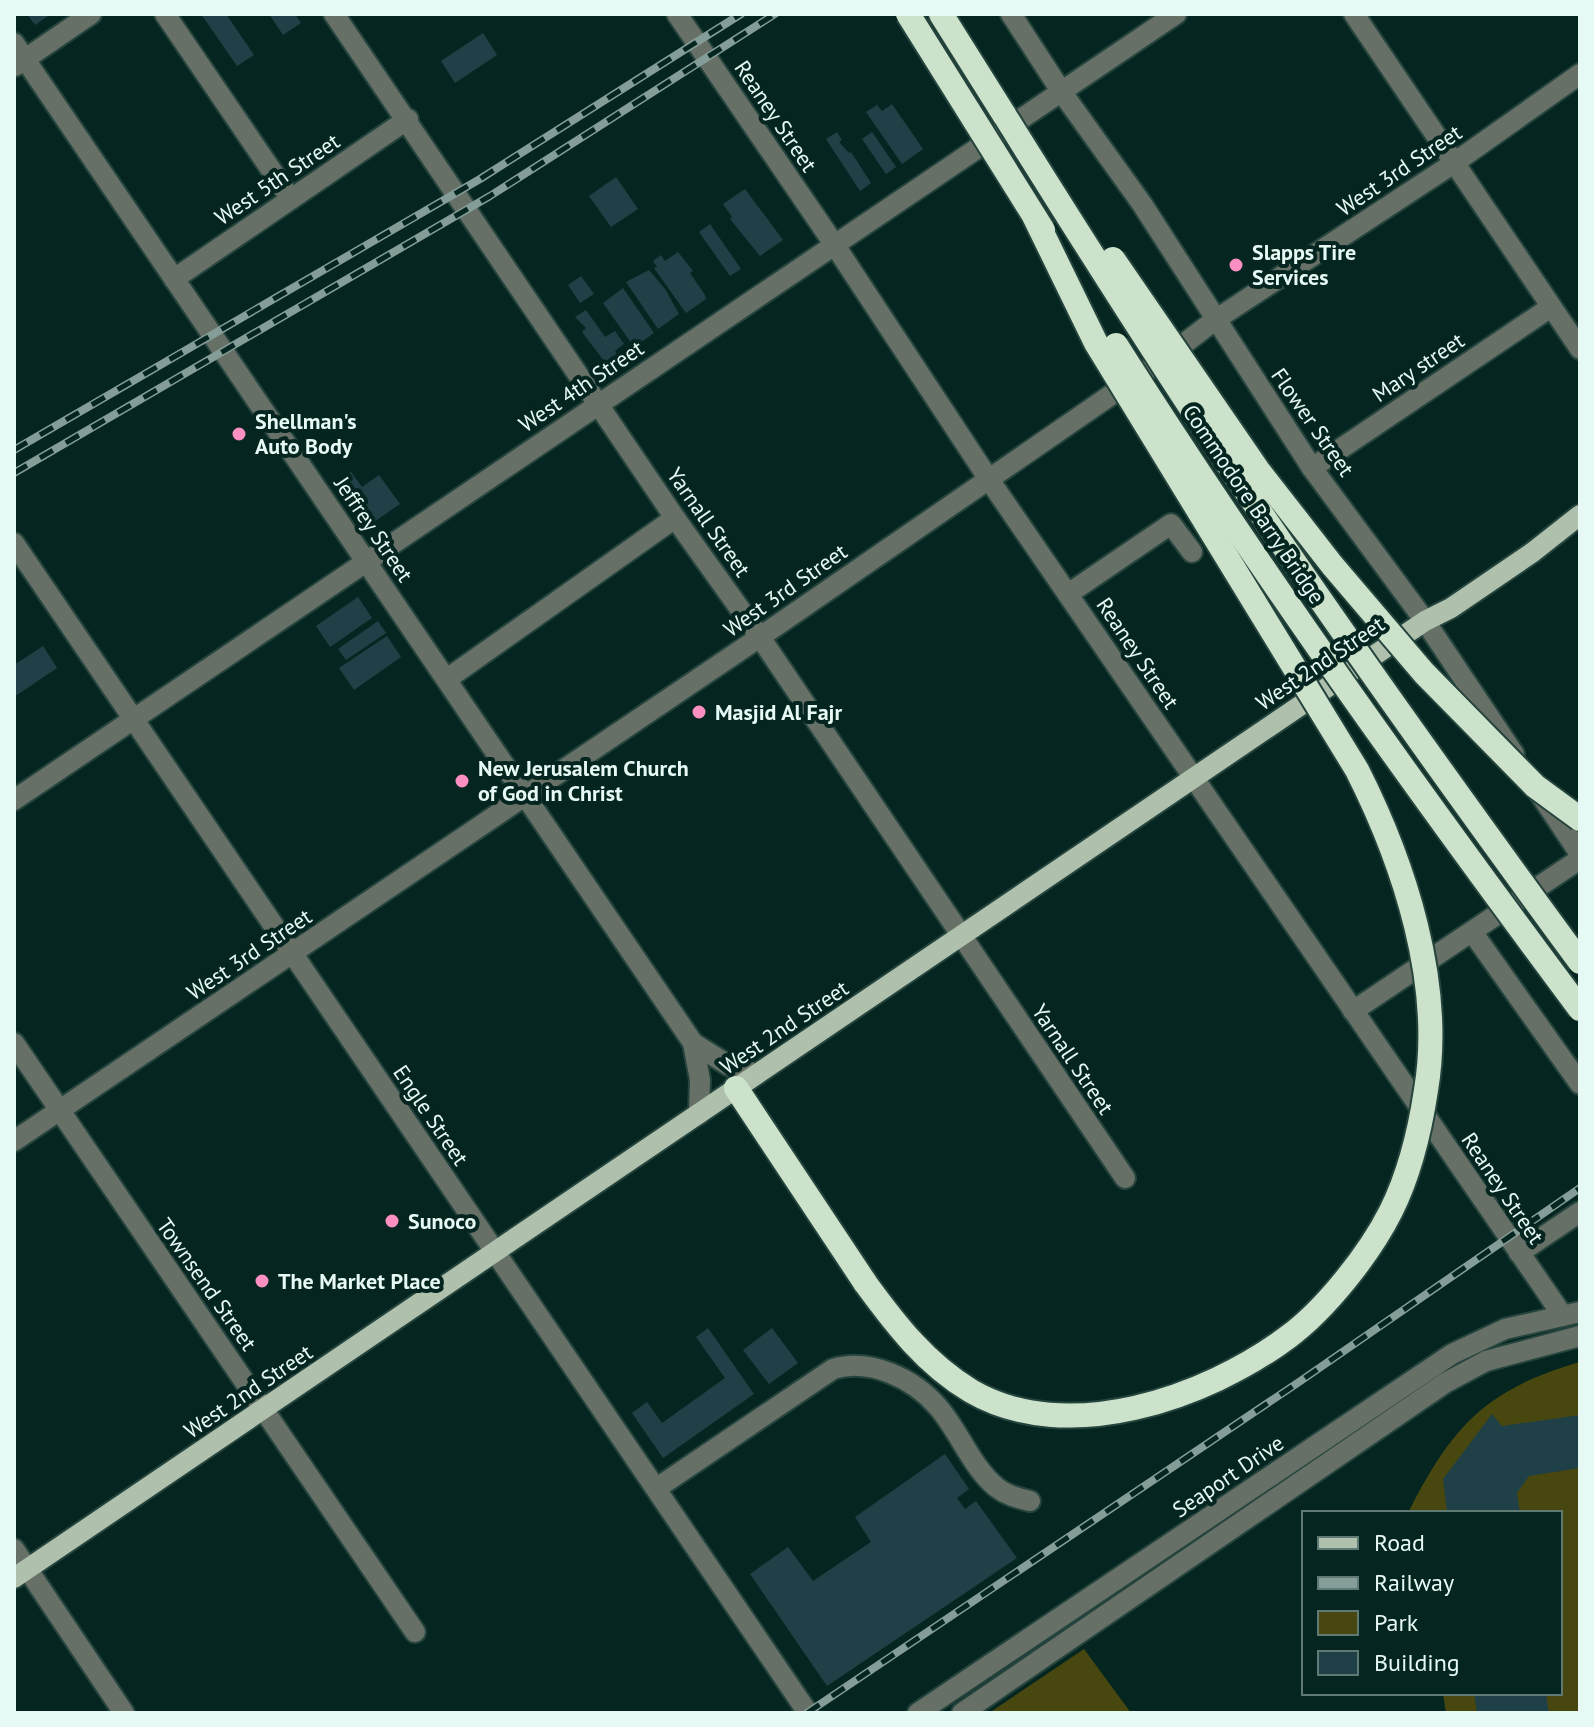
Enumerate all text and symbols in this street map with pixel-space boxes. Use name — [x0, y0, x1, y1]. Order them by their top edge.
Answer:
street label: Reaney Street — [729, 55, 824, 177]
street label: West 3rd Street — [1331, 118, 1467, 222]
street label: West 5th Street — [209, 127, 345, 231]
place label: Slapps Tire Services — [1252, 238, 1356, 291]
marker: Slapps Tire Services — [1227, 256, 1245, 274]
street label: Mary street — [1367, 326, 1470, 408]
street label: West 4th Street — [513, 334, 649, 438]
street label: Flower Street — [1265, 362, 1361, 482]
street label: Commodore Barry Bridge — [1177, 399, 1331, 609]
place label: Shellman's Auto Body — [255, 407, 357, 460]
marker: Shellman's Auto Body — [230, 425, 248, 443]
street label: Yarnall Street — [661, 462, 757, 582]
street label: Jeffrey Street — [328, 470, 420, 588]
street label: West 3rd Street — [718, 537, 853, 643]
street label: Reaney Street — [1091, 592, 1186, 714]
street label: West 2nd Street — [1250, 609, 1390, 716]
place label: Masjid Al Fajr — [715, 698, 842, 726]
marker: Masjid Al Fajr — [690, 703, 708, 721]
place label: New Jerusalem Church of God in Christ — [478, 754, 689, 807]
marker: New Jerusalem Church of God in Christ — [453, 772, 471, 790]
street label: West 3rd Street — [181, 902, 317, 1006]
street label: West 2nd Street — [714, 973, 854, 1080]
street label: Yarnall Street — [1026, 999, 1120, 1120]
street label: Engle Street — [387, 1059, 475, 1171]
street label: Reaney Street — [1456, 1127, 1551, 1249]
place label: Sunoco — [408, 1207, 476, 1235]
street label: Townsend Street — [151, 1212, 263, 1356]
marker: Sunoco — [383, 1212, 401, 1230]
place label: The Market Place — [278, 1267, 441, 1295]
marker: The Market Place — [253, 1272, 271, 1290]
street label: West 2nd Street — [178, 1337, 318, 1444]
street label: Seaport Drive — [1167, 1429, 1289, 1523]
legend — [1302, 1511, 1562, 1695]
text: Road — [1374, 1527, 1425, 1558]
text: Railway — [1374, 1567, 1454, 1598]
text: Park — [1374, 1607, 1419, 1638]
text: Building — [1374, 1647, 1460, 1678]

